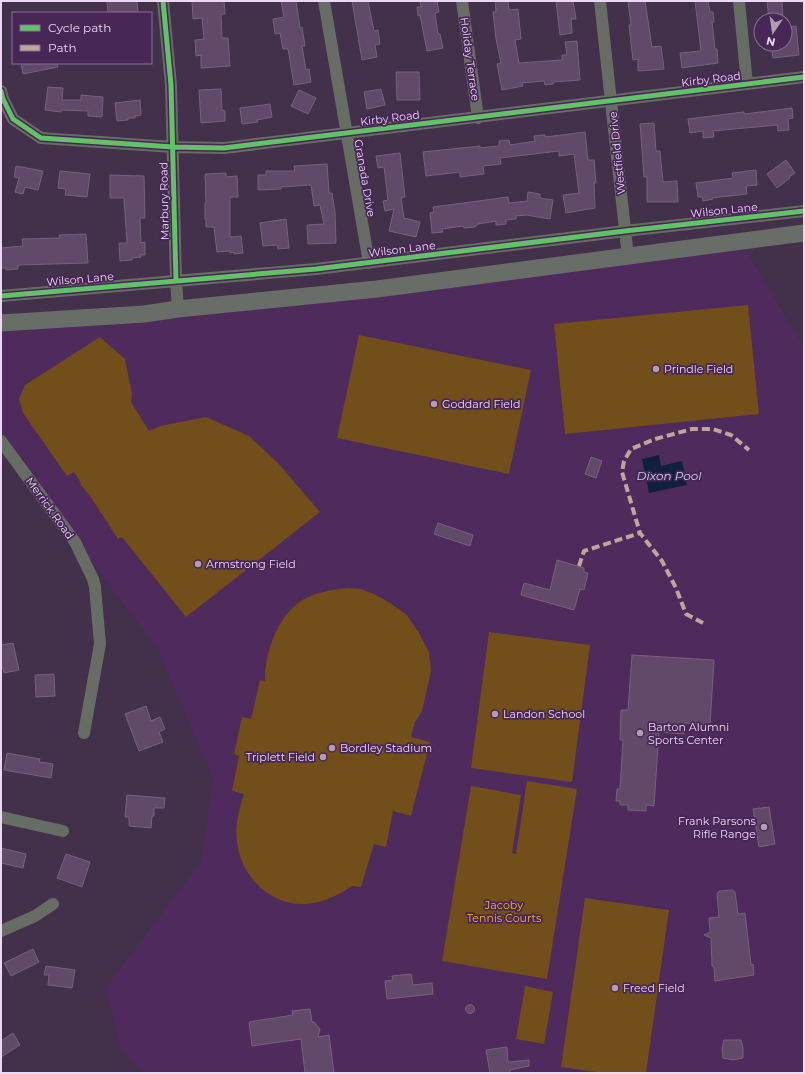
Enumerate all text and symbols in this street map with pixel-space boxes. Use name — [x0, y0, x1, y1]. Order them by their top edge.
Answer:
legend — [12, 12, 152, 64]
north arrow — [753, 12, 793, 52]
street label: Holiday Terrace — [457, 16, 483, 102]
text: Cycle path — [48, 20, 111, 35]
text: N — [765, 34, 777, 50]
text: Path — [48, 40, 77, 55]
street label: Kirby Road — [680, 68, 742, 90]
street label: Kirby Road — [359, 107, 421, 129]
street label: Westfield Drive — [606, 110, 628, 195]
street label: Granada Drive — [351, 138, 379, 218]
street label: Marbury Road — [156, 162, 172, 240]
street label: Wilson Lane — [690, 199, 759, 220]
street label: Wilson Lane — [368, 238, 437, 260]
street label: Wilson Lane — [46, 269, 115, 289]
place label: Prindle Field — [664, 362, 733, 376]
marker: Prindle Field — [651, 364, 661, 374]
place label: Goddard Field — [442, 397, 520, 411]
marker: Goddard Field — [429, 399, 439, 409]
water label: Dixon Pool — [637, 468, 702, 483]
street label: Merrick Road — [23, 474, 77, 542]
place label: Armstrong Field — [206, 557, 296, 571]
marker: Armstrong Field — [193, 559, 203, 569]
place label: Landon School — [503, 707, 585, 721]
marker: Landon School — [490, 709, 500, 719]
place label: Barton Alumni Sports Center — [648, 720, 729, 747]
marker: Barton Alumni Sports Center — [635, 728, 645, 738]
place label: Bordley Stadium — [340, 741, 432, 755]
marker: Bordley Stadium — [327, 743, 337, 753]
place label: Triplett Field — [246, 750, 315, 764]
marker: Triplett Field — [318, 752, 328, 762]
place label: Frank Parsons Rifle Range — [678, 814, 757, 841]
marker: Frank Parsons Rifle Range — [759, 822, 769, 832]
park label: Jacoby Tennis Courts — [467, 898, 542, 925]
place label: Freed Field — [623, 981, 685, 995]
marker: Freed Field — [610, 983, 620, 993]

